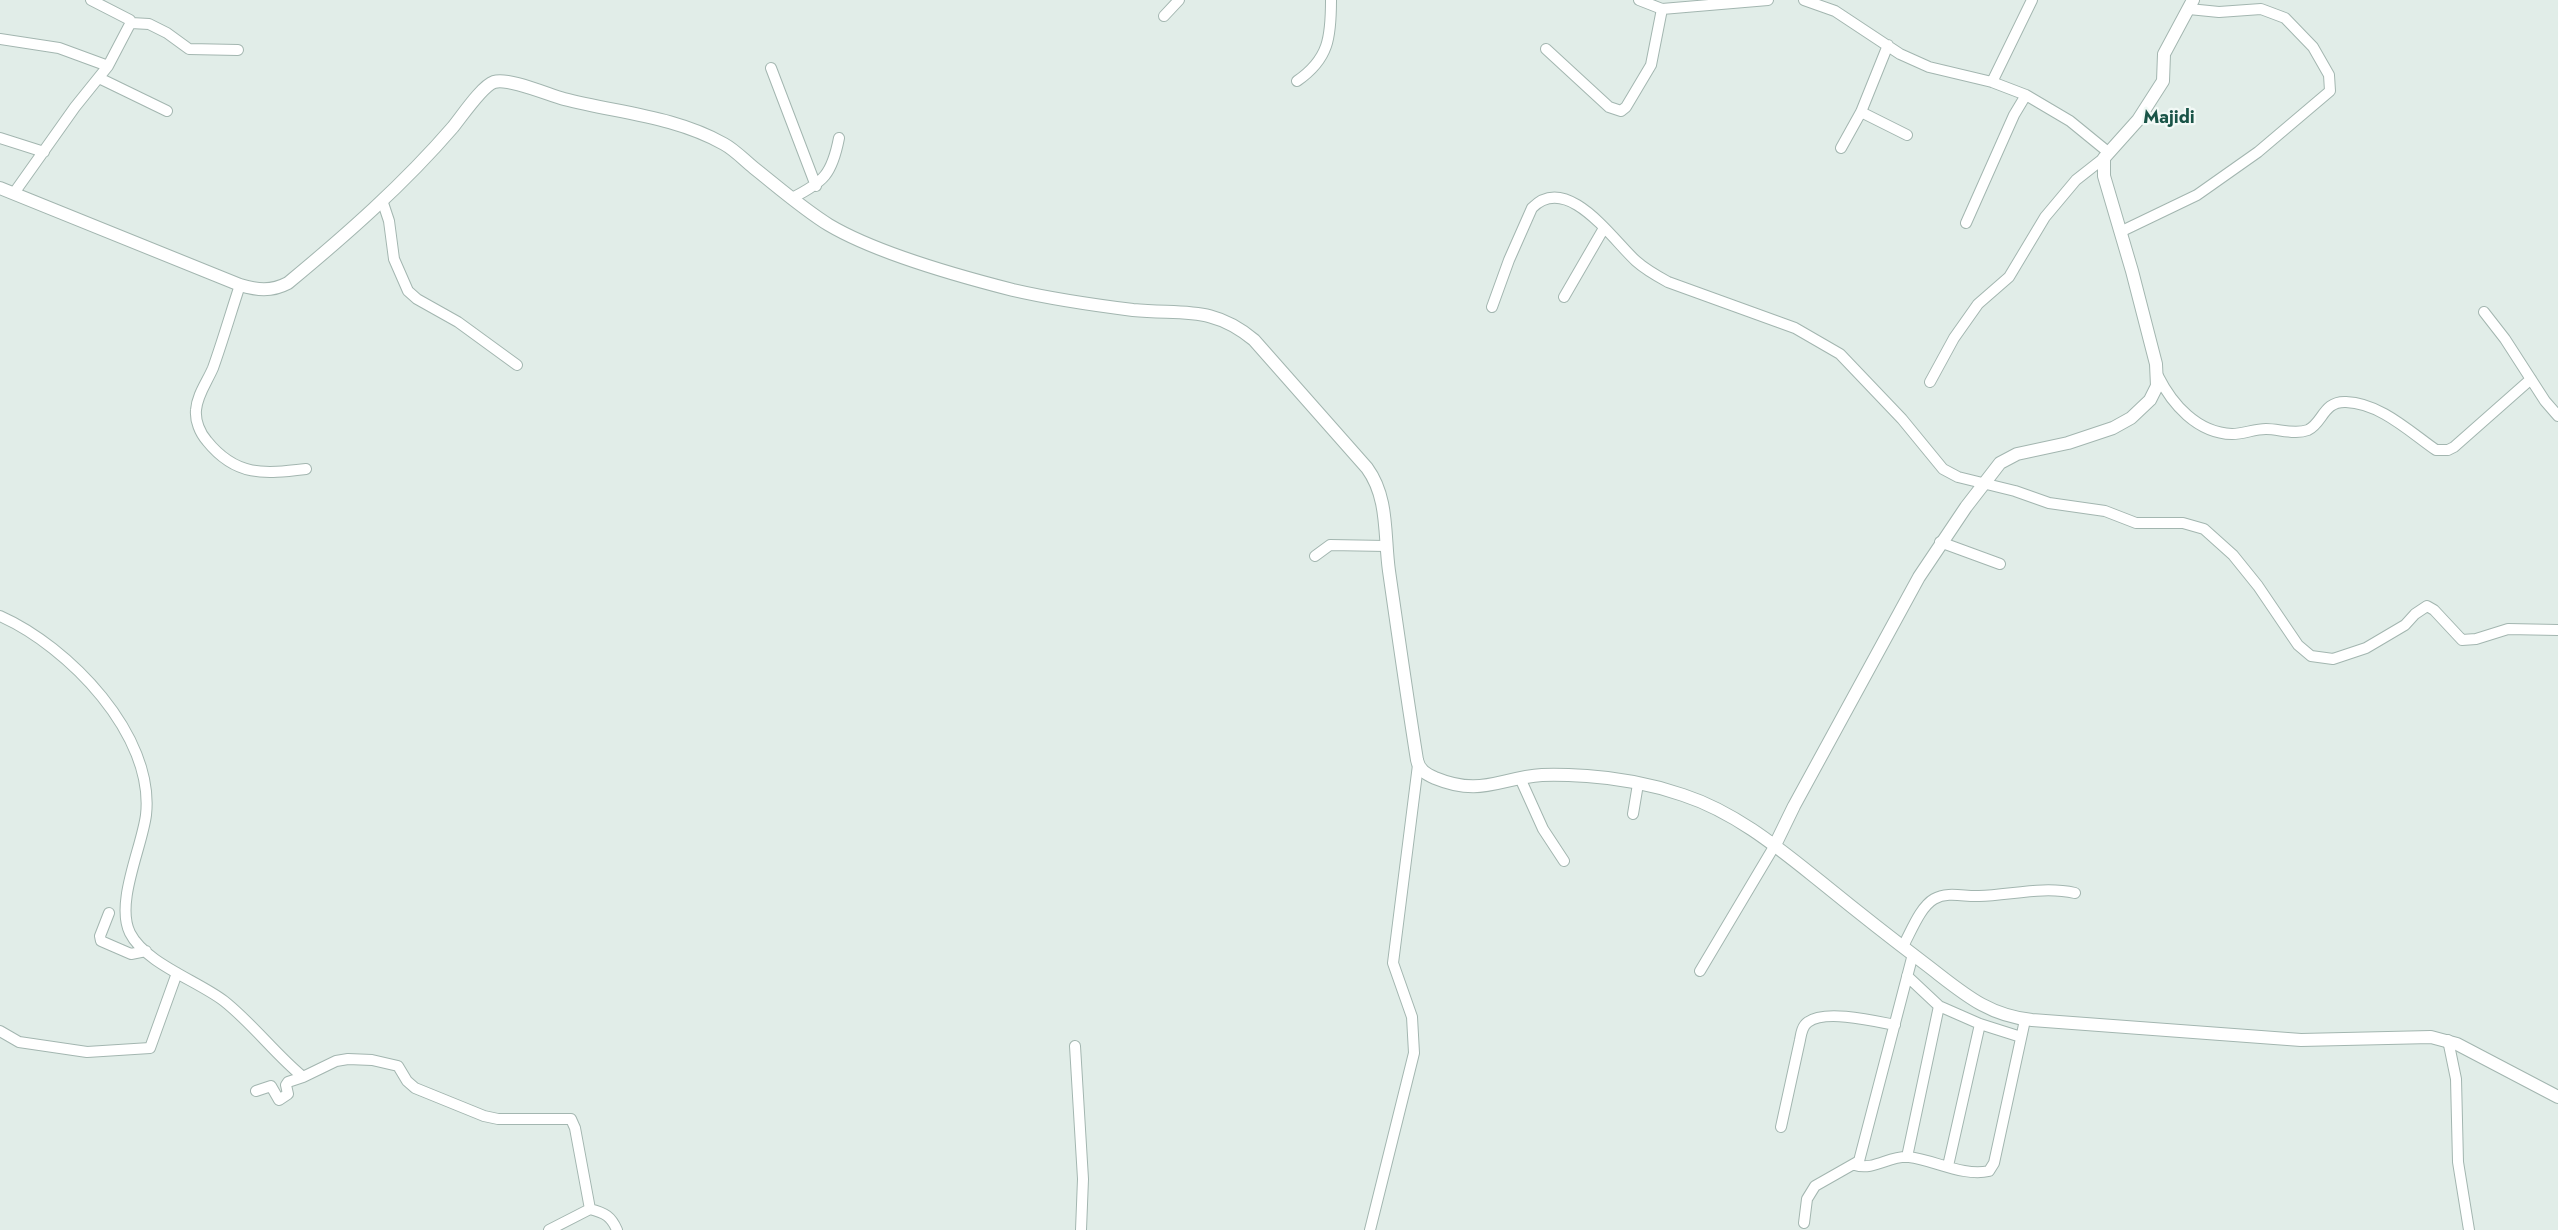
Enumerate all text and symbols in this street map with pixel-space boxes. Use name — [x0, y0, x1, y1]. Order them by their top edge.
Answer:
district label: Majidi — [2143, 108, 2195, 130]

